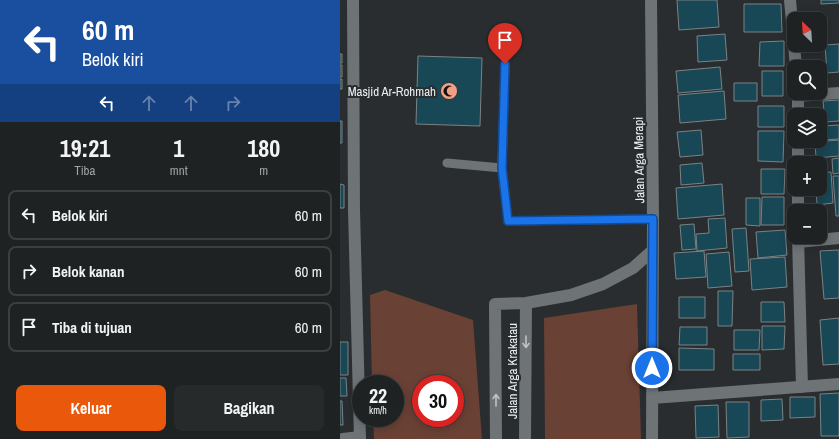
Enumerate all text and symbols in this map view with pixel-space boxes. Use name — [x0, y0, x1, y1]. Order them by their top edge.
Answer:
text: 60 m — [82, 11, 134, 49]
north arrow — [787, 12, 827, 52]
map controls — [787, 12, 827, 244]
icon: left — [16, 16, 68, 68]
pin — [488, 23, 522, 64]
icon: arrive — [494, 29, 516, 51]
text: Belok kiri — [82, 47, 144, 72]
button: search — [787, 60, 827, 100]
mosque icon: Masjid Ar-Rohmah — [439, 81, 459, 101]
place label: Masjid Ar-Rohmah — [348, 83, 436, 100]
icon: left — [96, 92, 118, 114]
icon: ahead — [138, 92, 160, 114]
icon: ahead — [180, 92, 202, 114]
icon: right — [222, 92, 244, 114]
button: layers — [787, 108, 827, 148]
street label: Jalan Arga Merapi — [630, 117, 648, 203]
text: 19:21 — [60, 132, 110, 164]
text: 1 — [173, 132, 184, 164]
text: 180 — [247, 132, 280, 164]
button: + — [787, 156, 827, 196]
text: Tiba — [74, 162, 95, 179]
text: mnt — [170, 162, 188, 179]
text: m — [259, 162, 268, 179]
icon: left — [18, 204, 40, 226]
button: − — [787, 204, 827, 244]
text: Belok kiri — [52, 205, 107, 226]
text: 60 m — [295, 205, 322, 226]
icon: right — [18, 260, 40, 282]
text: Belok kanan — [52, 261, 124, 282]
text: 60 m — [295, 261, 322, 282]
icon: arrive — [18, 316, 40, 338]
text: Tiba di tujuan — [52, 317, 132, 338]
text: 60 m — [295, 317, 322, 338]
street label: Jalan Arga Krakatau — [504, 323, 521, 419]
one-way arrow — [522, 335, 530, 348]
position arrow — [631, 347, 673, 389]
speed limit sign: 30 — [412, 375, 464, 427]
text: 22 — [369, 382, 387, 409]
button: Keluar — [16, 385, 166, 431]
button: Bagikan — [174, 385, 324, 431]
one-way arrow — [492, 394, 500, 407]
text: km/h — [369, 404, 387, 417]

